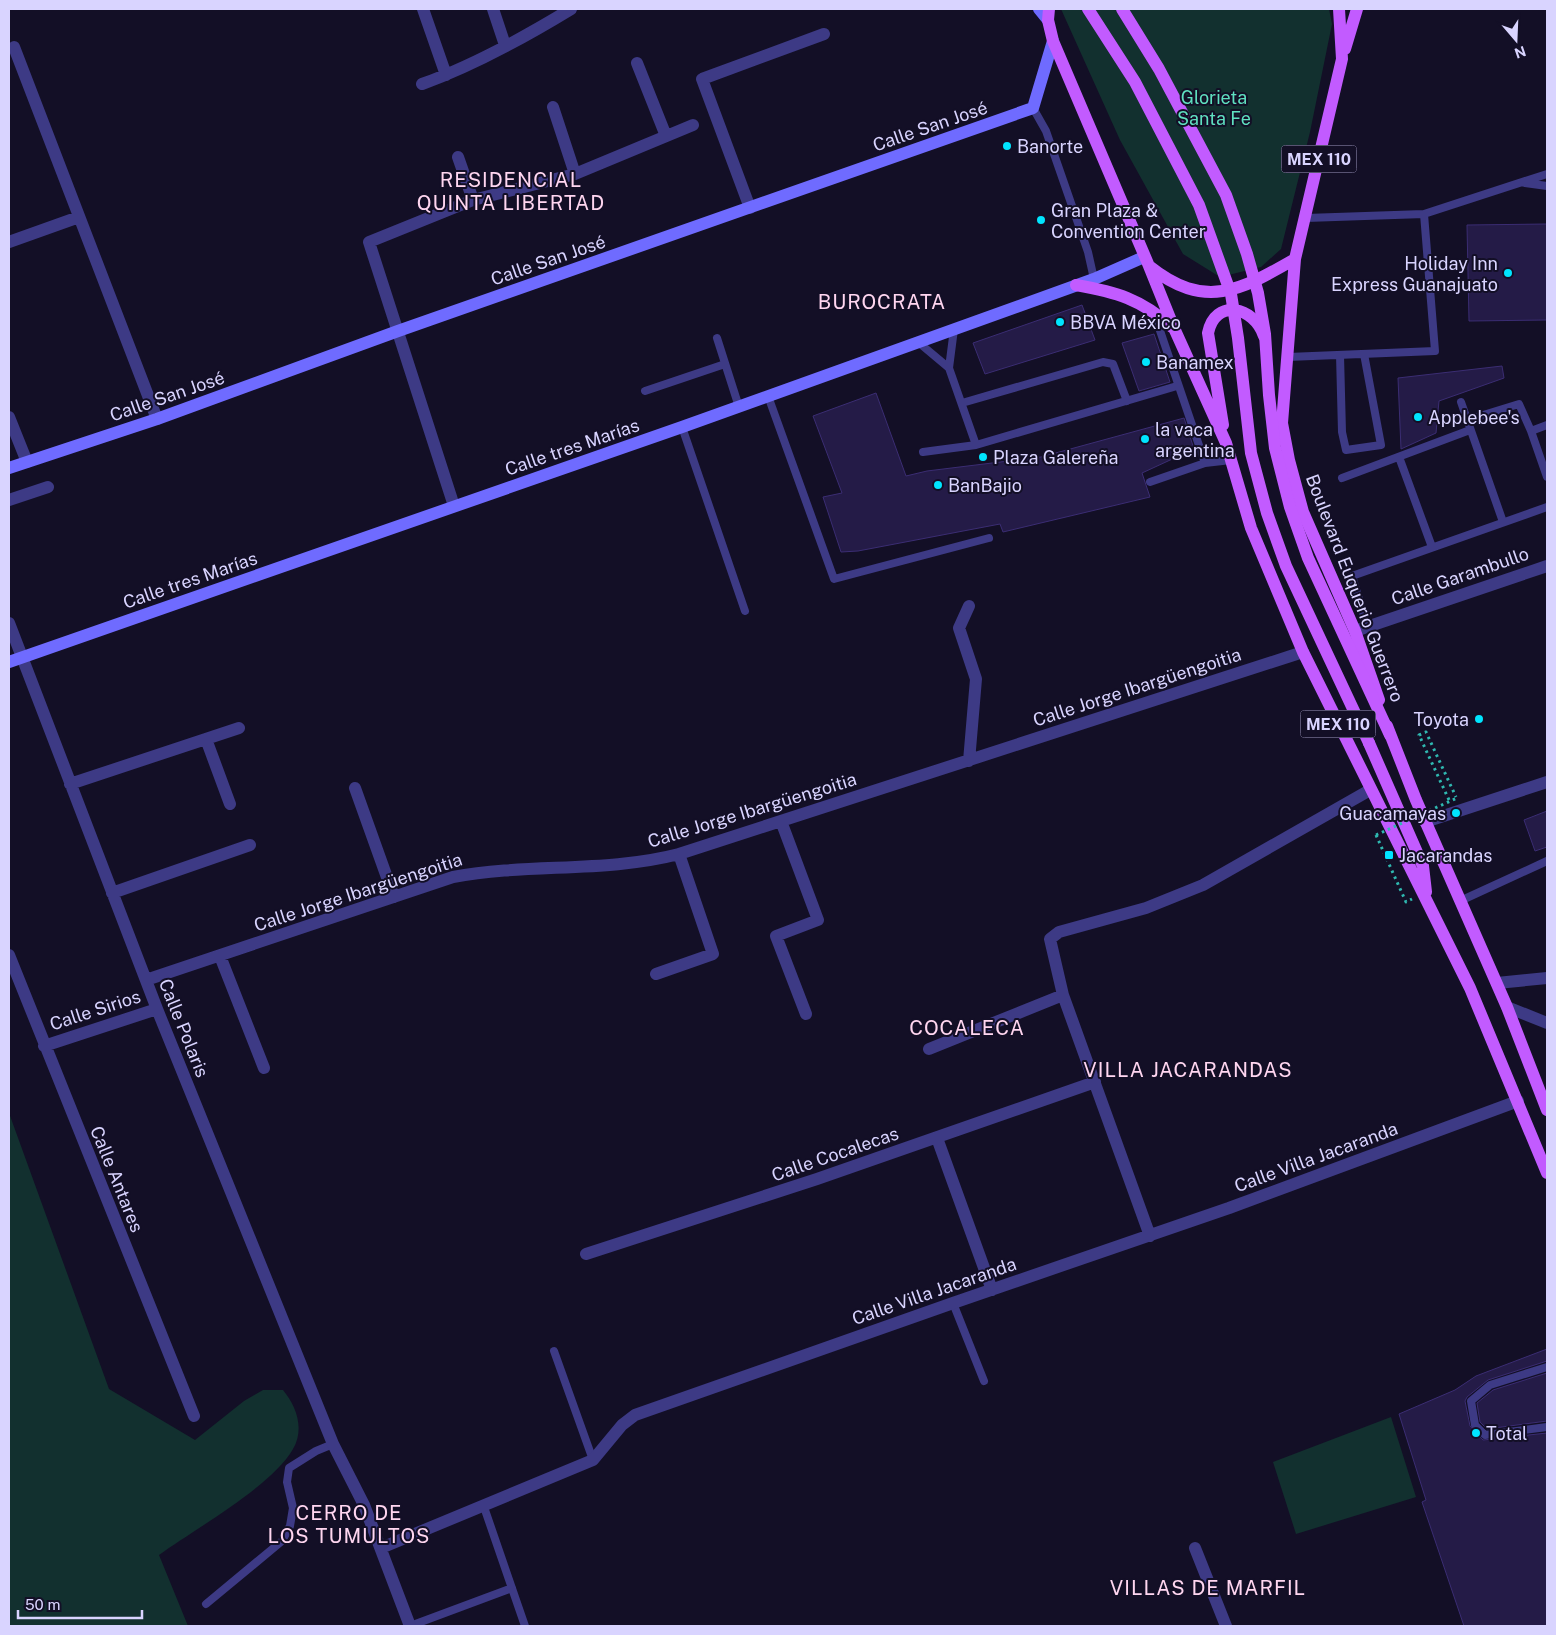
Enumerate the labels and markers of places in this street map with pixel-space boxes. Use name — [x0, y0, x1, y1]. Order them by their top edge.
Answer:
place label: Banorte — [1017, 136, 1083, 157]
marker: Banorte — [1001, 140, 1013, 152]
place label: Gran Plaza & Convention Center — [1051, 200, 1206, 242]
marker: Gran Plaza & Convention Center — [1035, 214, 1047, 226]
place label: Holiday Inn Express Guanajuato — [1331, 253, 1498, 295]
marker: Holiday Inn Express Guanajuato — [1502, 267, 1514, 279]
place label: BBVA México — [1070, 312, 1181, 333]
marker: BBVA México — [1054, 316, 1066, 328]
place label: Banamex — [1156, 352, 1234, 373]
marker: Banamex — [1140, 356, 1152, 368]
place label: Applebee's — [1428, 407, 1520, 428]
marker: Applebee's — [1412, 411, 1424, 423]
place label: la vaca argentina — [1155, 419, 1235, 461]
marker: la vaca argentina — [1139, 433, 1151, 445]
place label: Plaza Galereña — [993, 447, 1119, 468]
marker: Plaza Galereña — [977, 451, 989, 463]
place label: BanBajio — [948, 475, 1022, 496]
marker: BanBajio — [932, 479, 944, 491]
place label: Toyota — [1413, 709, 1469, 730]
marker: Toyota — [1473, 713, 1485, 725]
place label: Guacamayas — [1339, 803, 1446, 824]
marker: Guacamayas — [1450, 807, 1462, 819]
place label: Jacarandas — [1399, 845, 1492, 866]
marker: Jacarandas — [1383, 849, 1395, 861]
place label: Total — [1486, 1423, 1528, 1444]
marker: Total — [1470, 1427, 1482, 1439]

